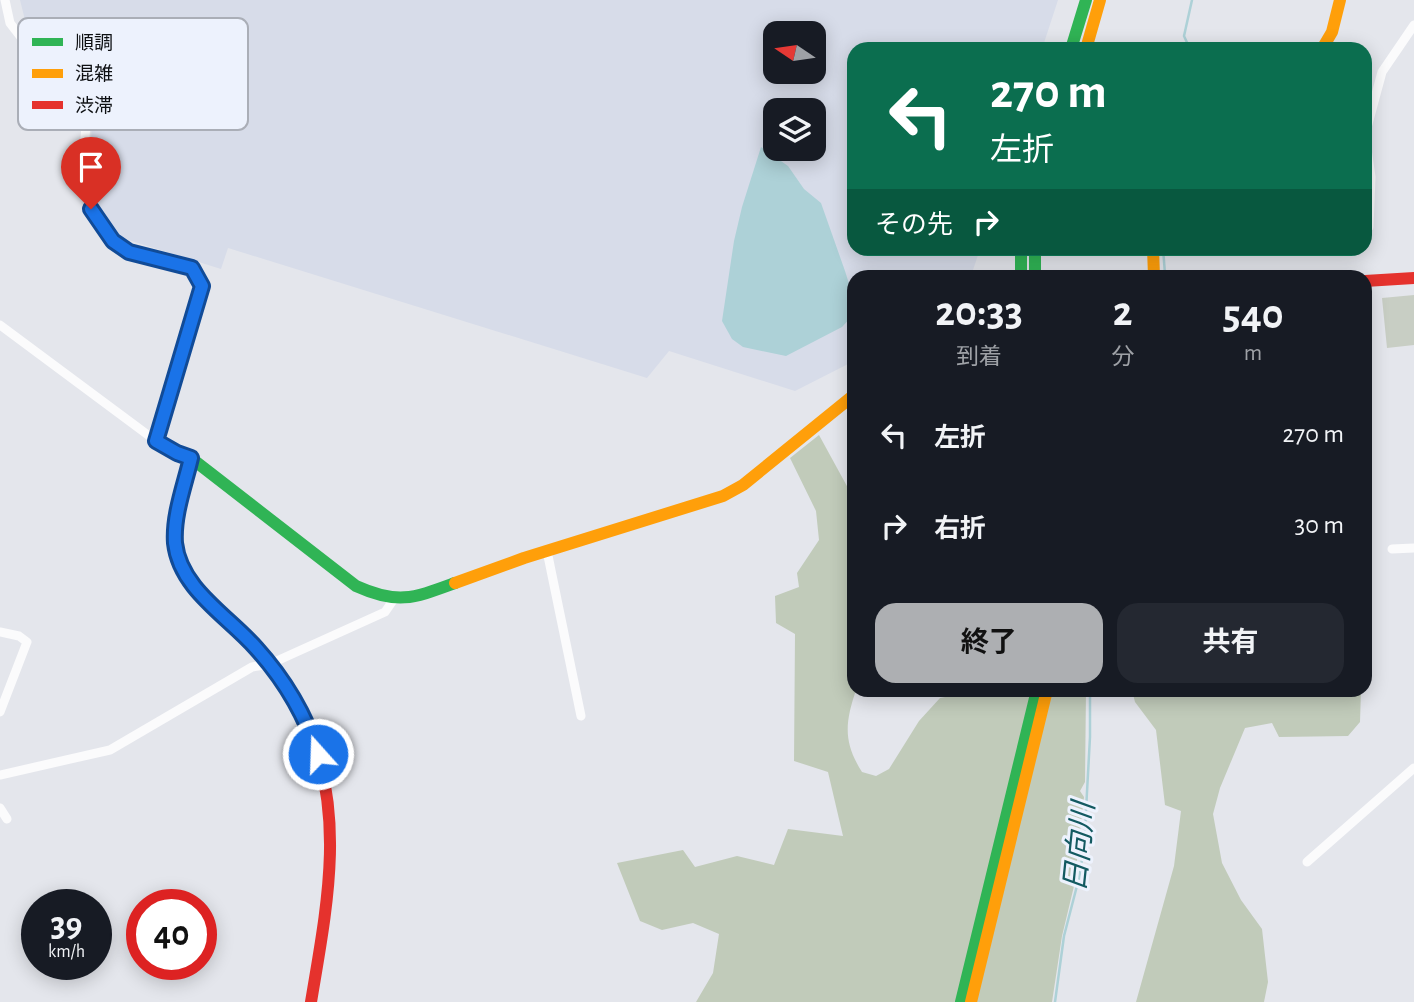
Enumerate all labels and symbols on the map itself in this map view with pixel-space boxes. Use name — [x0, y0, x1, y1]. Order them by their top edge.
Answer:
legend — [18, 18, 248, 130]
north arrow — [763, 21, 826, 84]
text: 順調 — [75, 33, 113, 53]
text: 混雑 — [75, 63, 113, 84]
text: 渋滞 — [75, 95, 113, 116]
pin — [61, 137, 121, 209]
position arrow — [281, 717, 355, 791]
water label: 日向川 — [1058, 797, 1100, 893]
speed limit sign: 40 — [126, 889, 217, 980]

